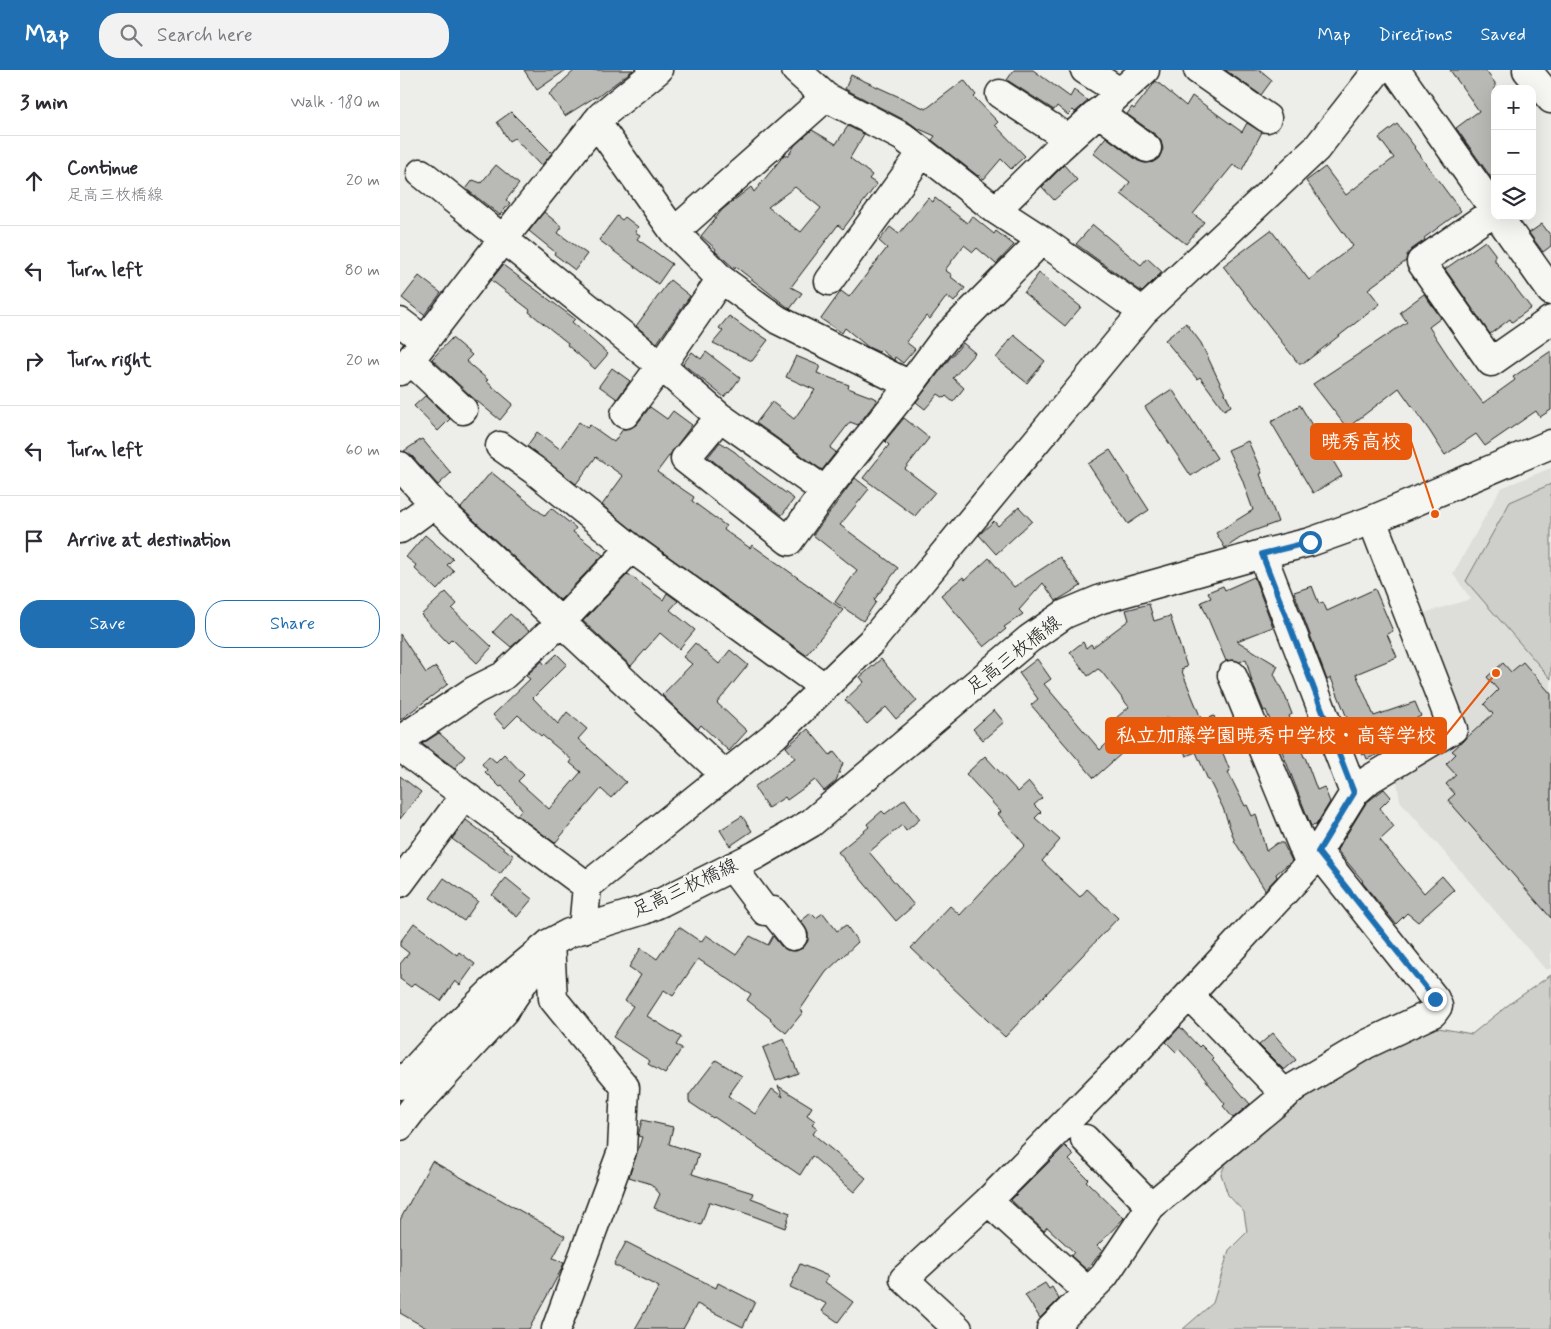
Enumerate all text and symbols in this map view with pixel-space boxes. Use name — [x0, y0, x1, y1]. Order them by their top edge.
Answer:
search box — [99, 13, 449, 58]
text: Map — [25, 20, 69, 51]
icon: search — [117, 21, 145, 49]
text: Search here — [157, 23, 253, 48]
text: Map — [1318, 23, 1351, 47]
text: Directions — [1379, 23, 1453, 47]
text: Saved — [1481, 23, 1526, 47]
map controls — [1491, 85, 1536, 220]
button: + — [1491, 85, 1536, 130]
text: 3 min — [20, 89, 68, 117]
text: Walk · 180 m — [291, 92, 380, 113]
button: − — [1491, 130, 1536, 175]
text: Continue — [67, 156, 138, 181]
icon: ahead — [20, 167, 48, 195]
text: 20 m — [346, 170, 380, 191]
button: layers — [1491, 175, 1536, 220]
text: 足高三枚橋線 — [67, 185, 163, 206]
icon: left — [20, 257, 48, 285]
text: Turn left — [67, 258, 143, 283]
text: 80 m — [345, 260, 380, 281]
icon: right — [20, 347, 48, 375]
text: Turn right — [67, 348, 151, 373]
text: 20 m — [346, 350, 380, 371]
callout: 暁秀高校 — [1311, 424, 1411, 459]
text: 暁秀高校 — [1321, 429, 1401, 456]
icon: left — [20, 437, 48, 465]
text: Turn left — [67, 438, 143, 463]
text: 60 m — [346, 440, 380, 461]
icon: arrive — [20, 527, 48, 555]
text: Arrive at destination — [67, 528, 231, 553]
route start — [1299, 531, 1322, 554]
button: Save — [20, 600, 195, 648]
button: Share — [205, 600, 380, 648]
street label: 足高三枚橋線 — [961, 610, 1067, 700]
callout: 私立加藤学園暁秀中学校・高等学校 — [1106, 718, 1446, 753]
text: 私立加藤学園暁秀中学校・高等学校 — [1116, 723, 1436, 750]
street label: 足高三枚橋線 — [628, 853, 742, 923]
route end — [1424, 988, 1447, 1011]

